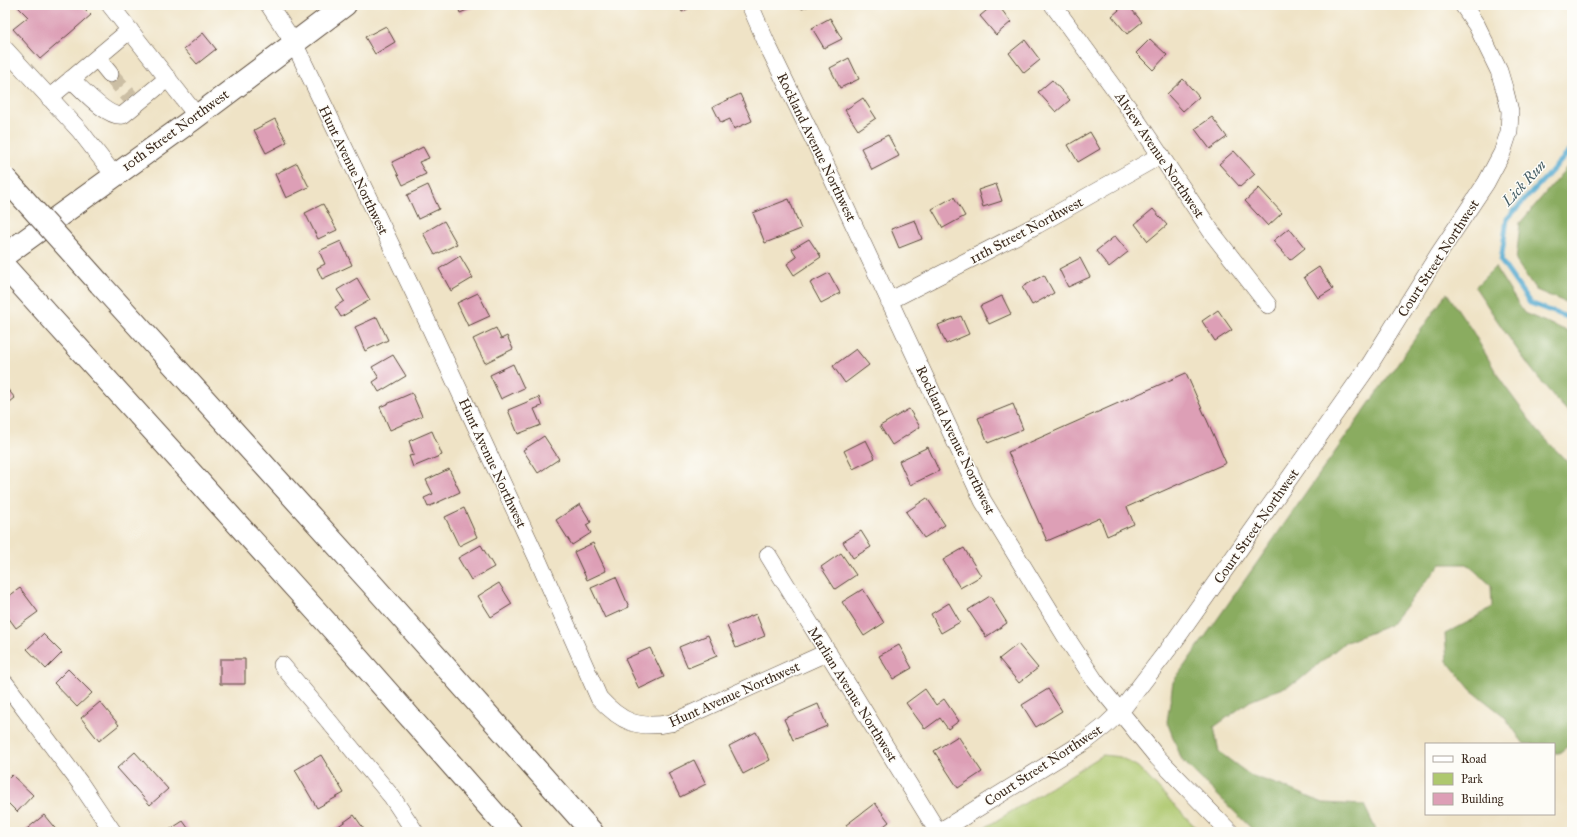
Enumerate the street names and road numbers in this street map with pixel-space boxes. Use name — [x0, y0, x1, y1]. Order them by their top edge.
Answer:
street label: Rockland Avenue Northwest — [773, 70, 860, 224]
street label: 10th Street Northwest — [118, 86, 232, 175]
street label: Alview Avenue Northwest — [1111, 88, 1208, 221]
street label: Hunt Avenue Northwest — [315, 103, 392, 238]
street label: 11th Street Northwest — [967, 193, 1086, 268]
street label: Court Street Northwest — [1394, 196, 1483, 320]
street label: Rockland Avenue Northwest — [912, 363, 999, 517]
street label: Hunt Avenue Northwest — [455, 396, 530, 531]
street label: Court Street Northwest — [1210, 465, 1303, 587]
street label: Marlian Avenue Northwest — [804, 624, 901, 765]
street label: Hunt Avenue Northwest — [666, 658, 802, 731]
street label: Court Street Northwest — [981, 721, 1105, 810]

